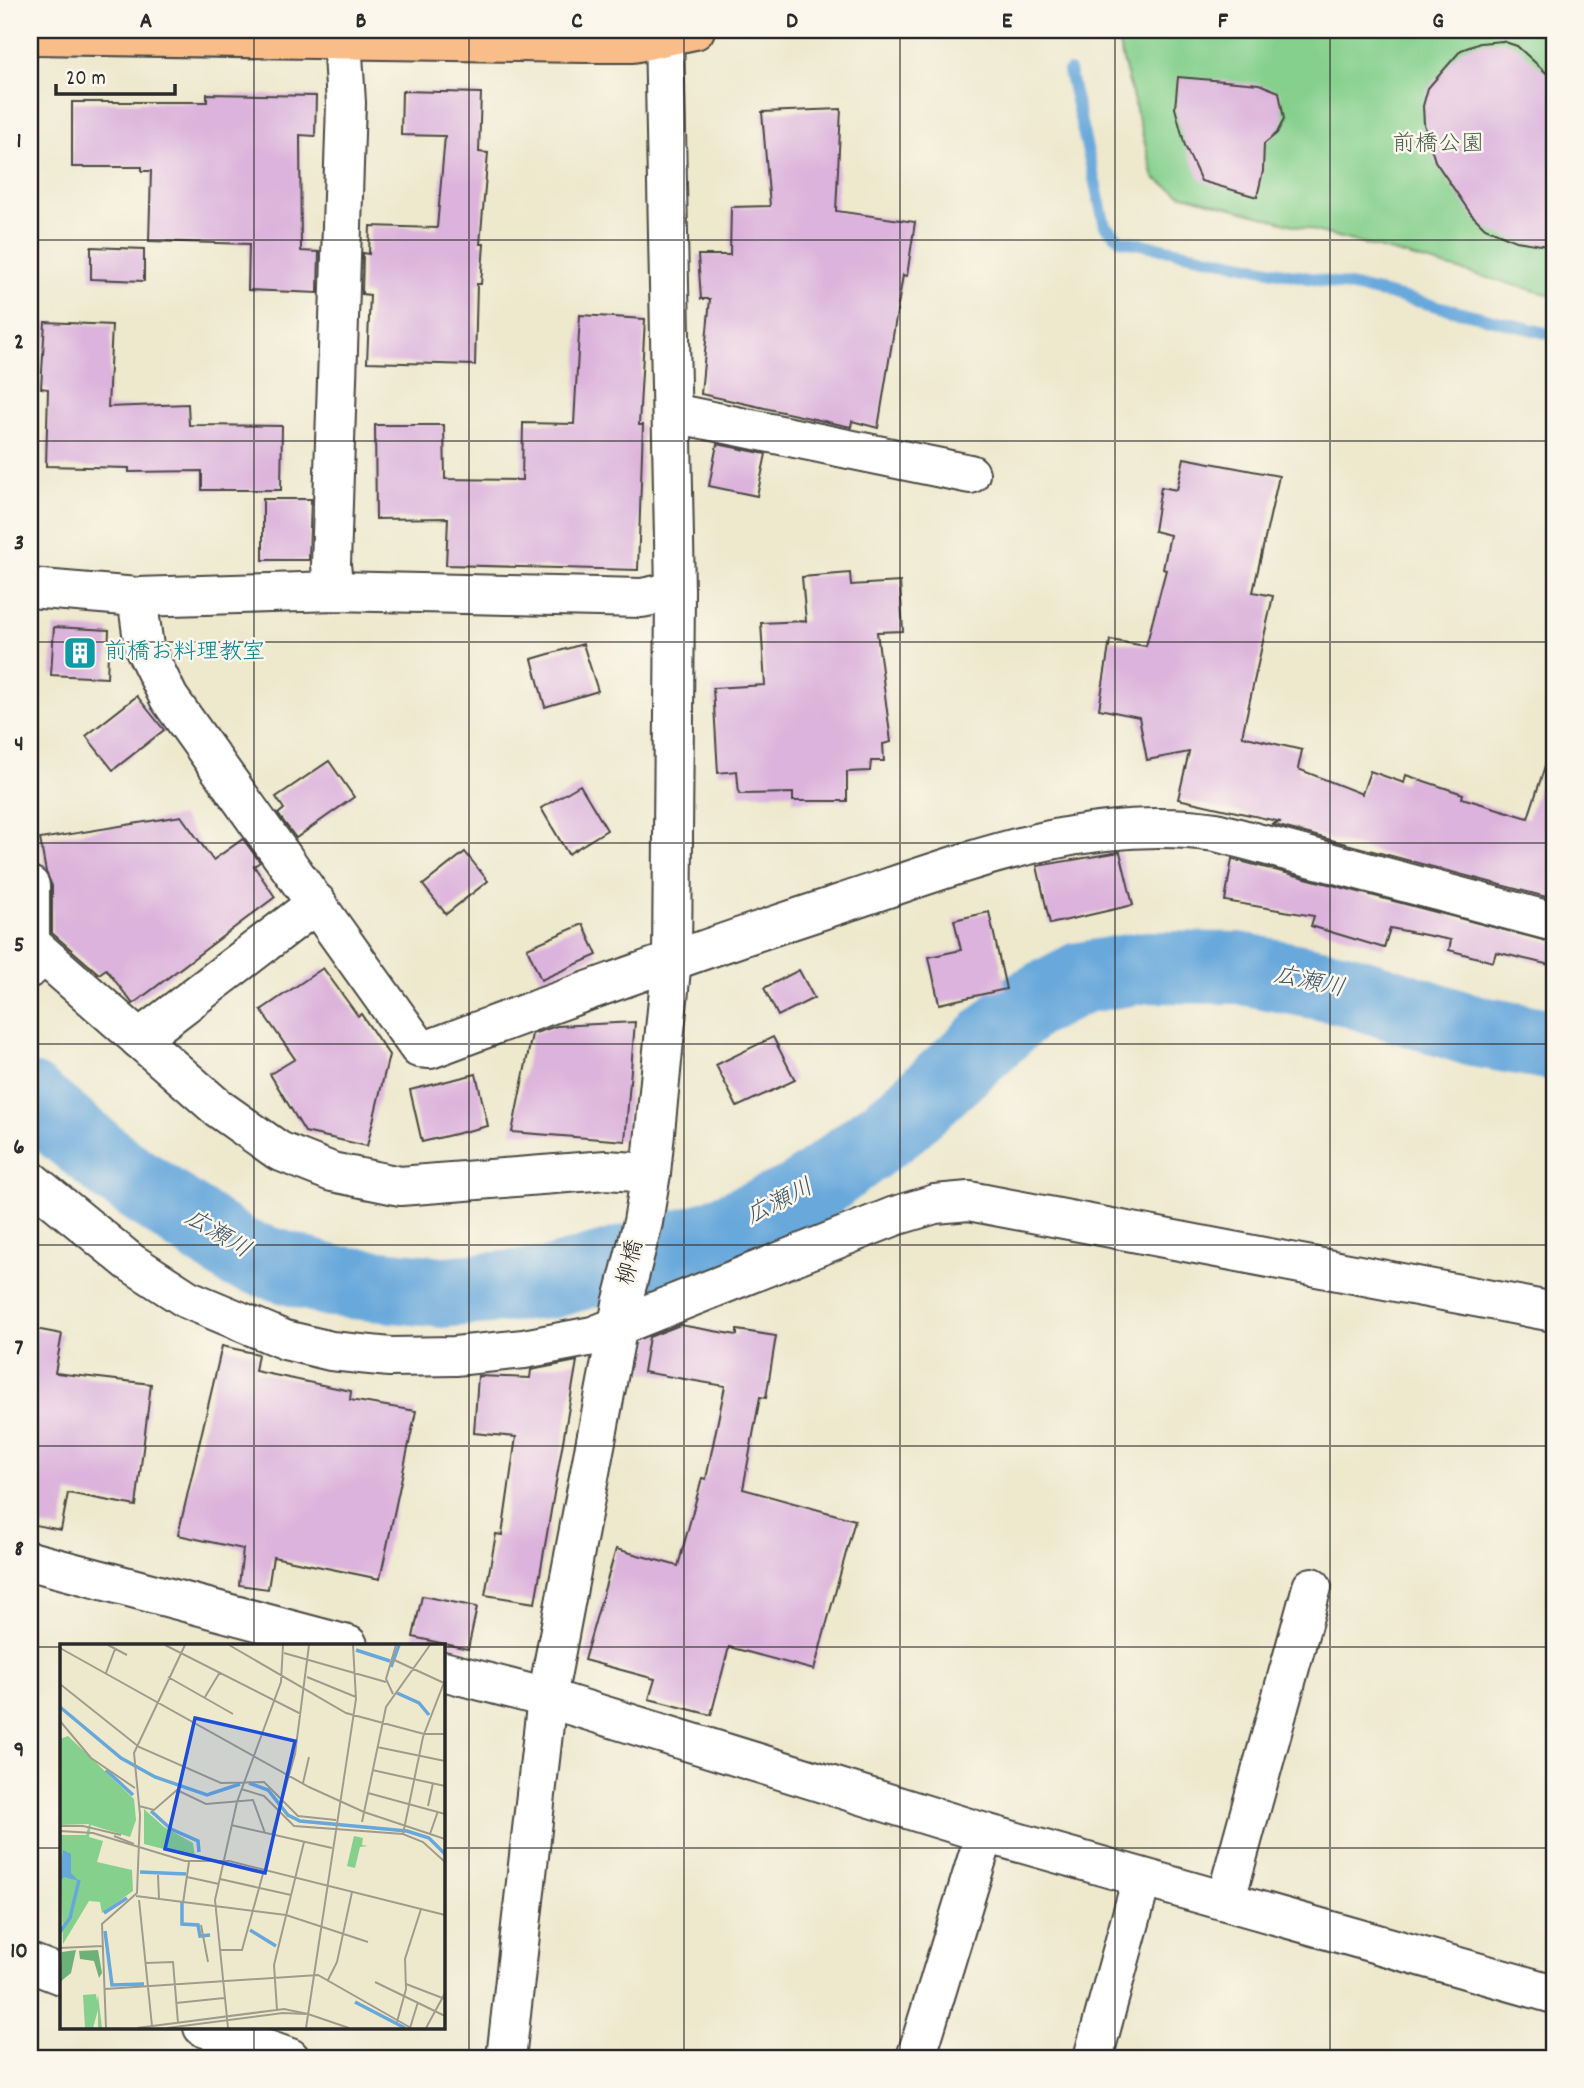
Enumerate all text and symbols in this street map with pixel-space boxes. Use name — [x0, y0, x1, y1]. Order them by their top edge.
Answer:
text: A — [140, 6, 152, 39]
text: B — [356, 6, 367, 39]
text: C — [571, 6, 583, 39]
text: D — [786, 6, 798, 39]
text: E — [1002, 6, 1013, 39]
text: F — [1218, 6, 1229, 39]
text: G — [1432, 6, 1444, 39]
scale bar — [56, 52, 175, 96]
text: 20 m — [66, 65, 106, 95]
text: 1 — [16, 126, 22, 159]
park label: 前橋公園 — [1392, 129, 1484, 162]
text: 2 — [14, 327, 24, 360]
text: 3 — [14, 528, 24, 561]
building icon: 前橋お料理教室 — [61, 634, 99, 672]
place label: 前橋お料理教室 — [104, 637, 265, 670]
text: 4 — [14, 729, 24, 762]
text: 5 — [14, 930, 24, 963]
water label: 広瀬川 — [1270, 959, 1348, 1007]
text: 6 — [13, 1132, 25, 1165]
water label: 広瀬川 — [740, 1172, 820, 1234]
water label: 広瀬川 — [177, 1202, 257, 1268]
street label: 柳橋 — [610, 1237, 654, 1289]
text: 7 — [15, 1333, 24, 1366]
text: 8 — [14, 1534, 24, 1567]
inset map — [60, 1644, 444, 2028]
text: 9 — [14, 1735, 24, 1768]
text: 10 — [10, 1936, 28, 1969]

